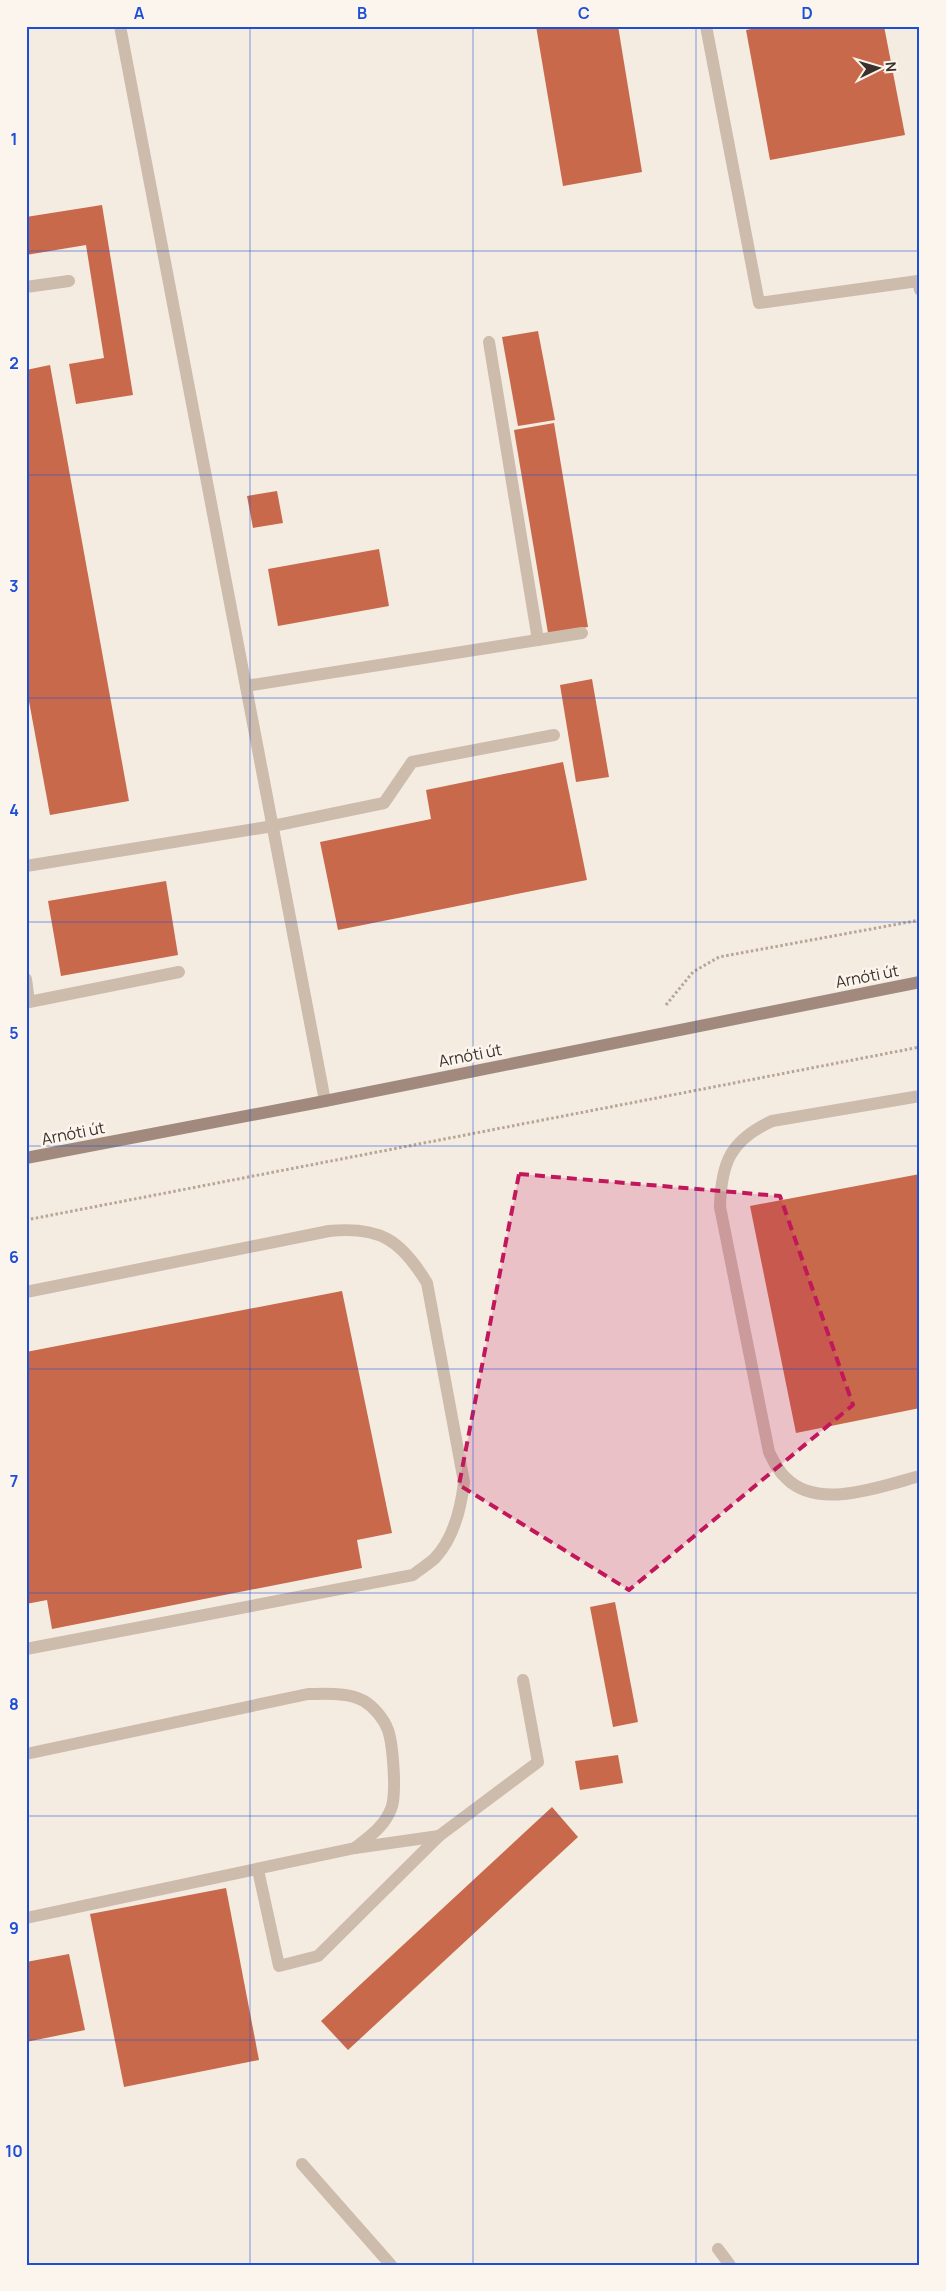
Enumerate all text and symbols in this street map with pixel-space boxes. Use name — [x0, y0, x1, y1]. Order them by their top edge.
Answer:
text: A — [134, 2, 145, 24]
text: B — [357, 2, 367, 24]
text: C — [578, 2, 590, 24]
text: D — [801, 2, 813, 24]
north arrow — [854, 42, 904, 92]
text: N — [882, 61, 901, 73]
text: 1 — [10, 128, 18, 150]
text: 2 — [9, 352, 19, 374]
text: 3 — [9, 575, 19, 597]
text: 4 — [9, 799, 19, 821]
street label: Arnóti út — [833, 959, 901, 993]
text: 5 — [9, 1022, 19, 1044]
street label: Arnóti út — [436, 1038, 504, 1072]
street label: Arnóti út — [39, 1116, 107, 1150]
text: 6 — [9, 1246, 19, 1268]
text: 7 — [10, 1470, 18, 1492]
text: 8 — [9, 1693, 19, 1715]
text: 9 — [9, 1917, 19, 1939]
text: 10 — [5, 2140, 23, 2162]

